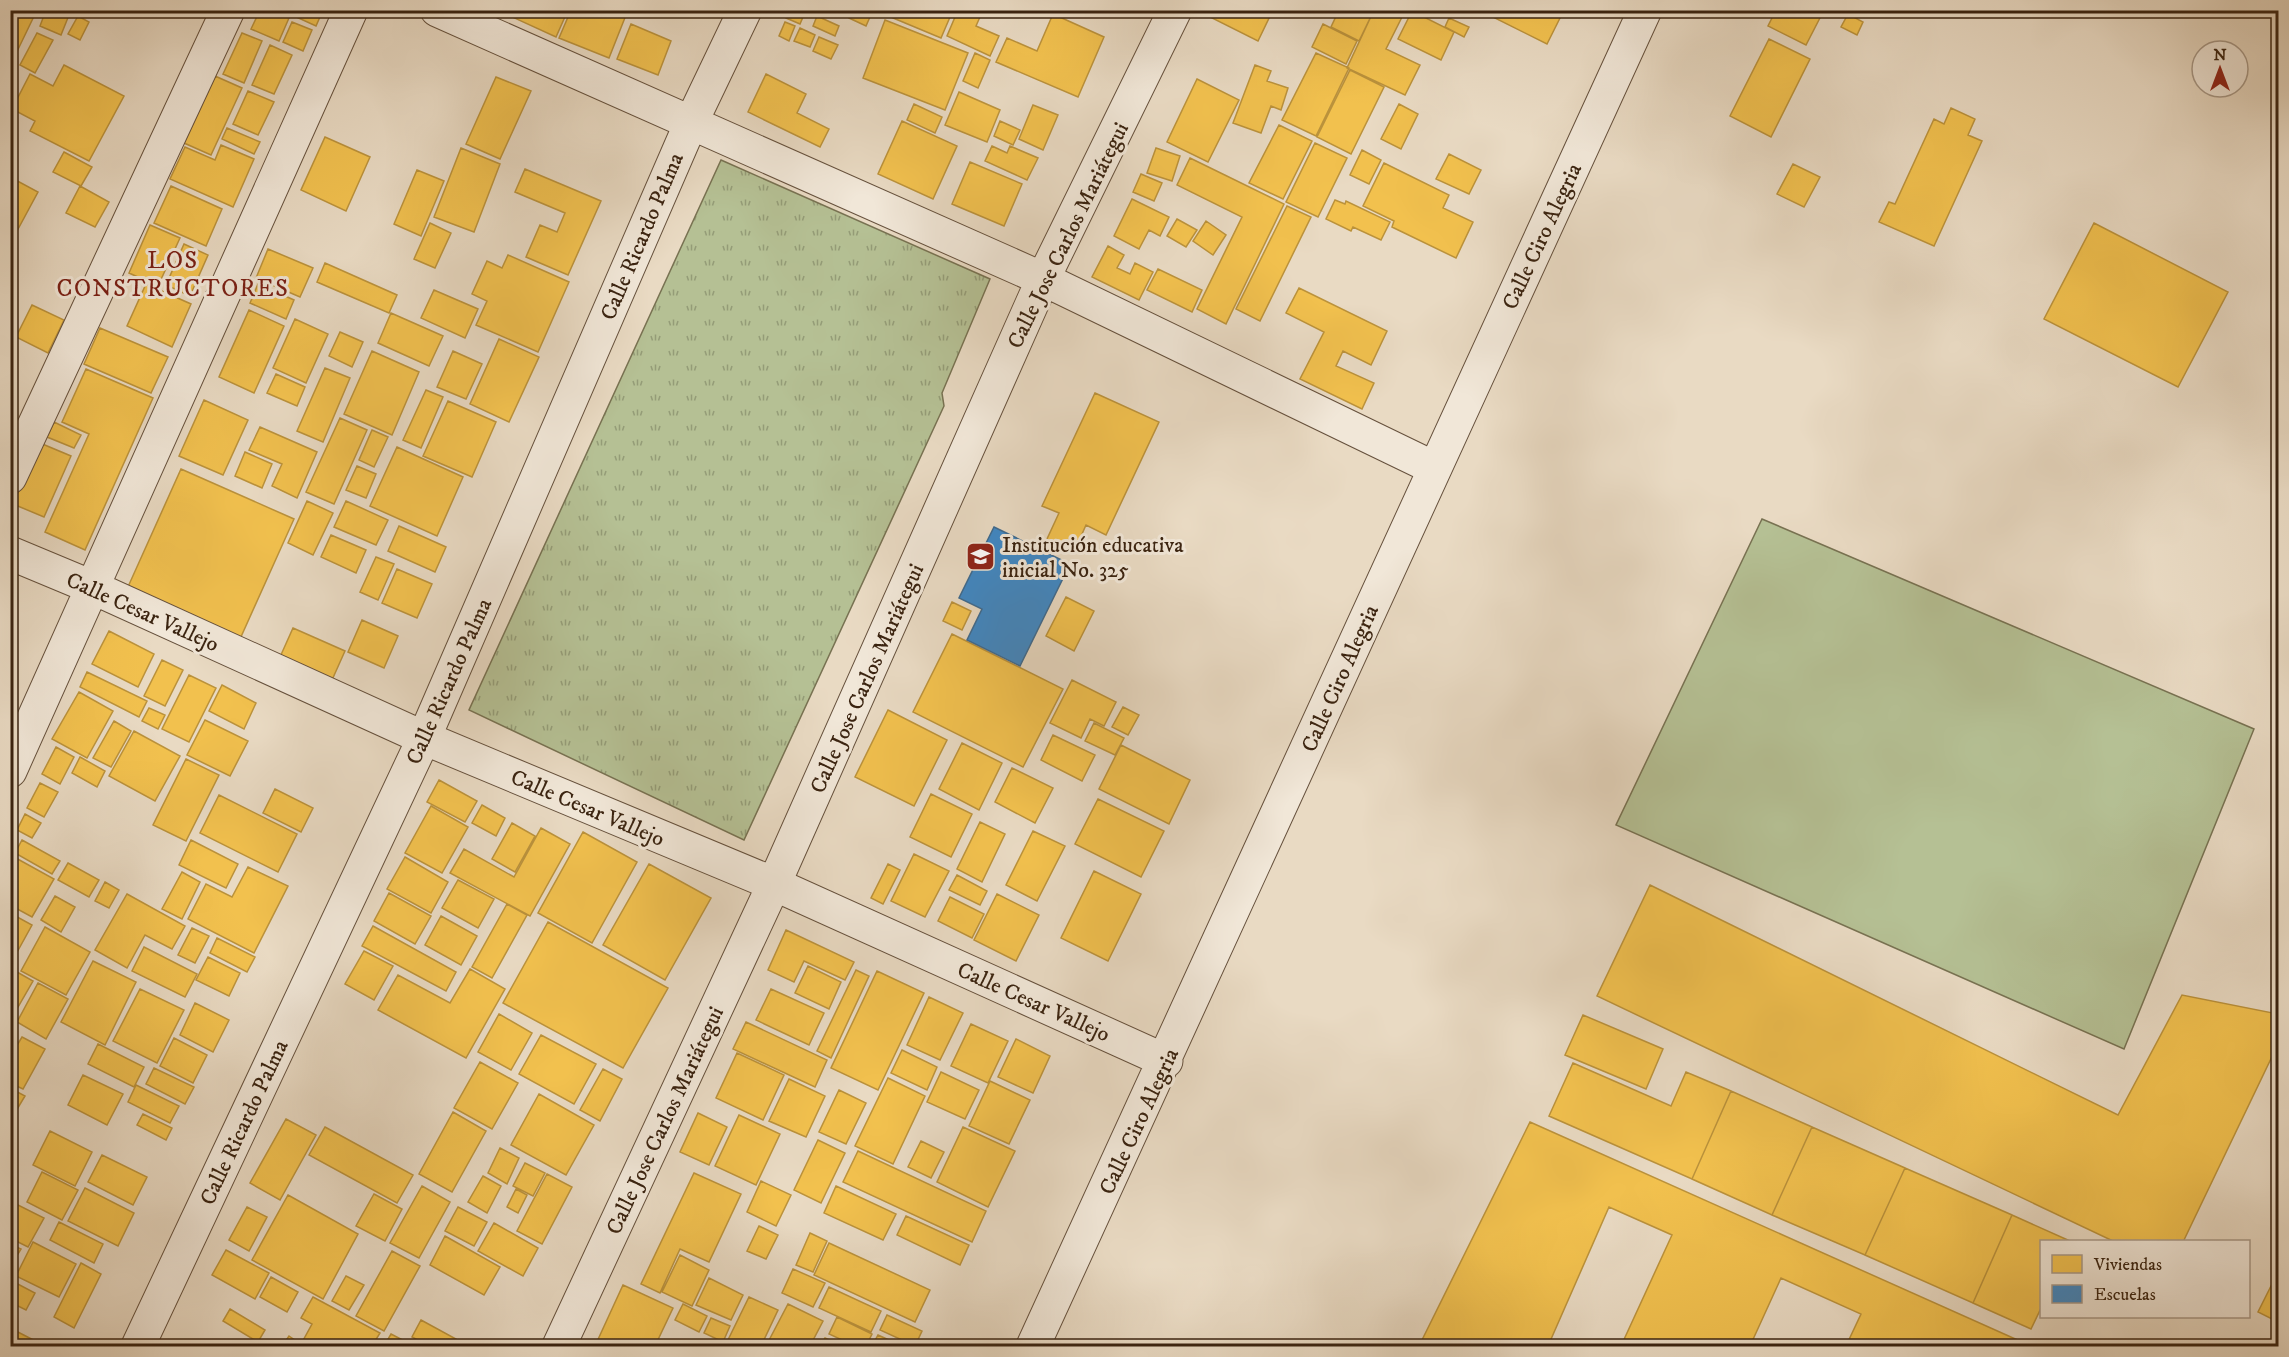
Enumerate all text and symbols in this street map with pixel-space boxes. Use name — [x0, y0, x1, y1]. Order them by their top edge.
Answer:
north arrow — [2190, 39, 2250, 99]
text: N — [2213, 45, 2227, 65]
street label: Calle Jose Carlos Mariátegui — [1002, 118, 1135, 353]
street label: Calle Ricardo Palma — [595, 148, 690, 324]
street label: Calle Ciro Alegria — [1497, 159, 1588, 314]
district label: LOS CONSTRUCTORES — [57, 246, 289, 304]
place label: Institución educativa inicial No. 325 — [1002, 532, 1184, 584]
school or university icon: Institución educativa inicial No. 325 — [965, 541, 997, 573]
street label: Calle Jose Carlos Mariátegui — [805, 560, 930, 798]
street label: Calle Cesar Vallejo — [62, 567, 223, 658]
street label: Calle Ricardo Palma — [401, 594, 498, 769]
street label: Calle Ciro Alegria — [1296, 600, 1385, 756]
street label: Calle Cesar Vallejo — [506, 764, 668, 853]
street label: Calle Cesar Vallejo — [953, 957, 1114, 1048]
street label: Calle Jose Carlos Mariátegui — [601, 1002, 730, 1239]
street label: Calle Ricardo Palma — [194, 1035, 295, 1210]
street label: Calle Ciro Alegria — [1094, 1044, 1185, 1199]
legend — [2040, 1240, 2250, 1318]
text: Viviendas — [2093, 1254, 2162, 1276]
text: Escuelas — [2094, 1284, 2156, 1306]

